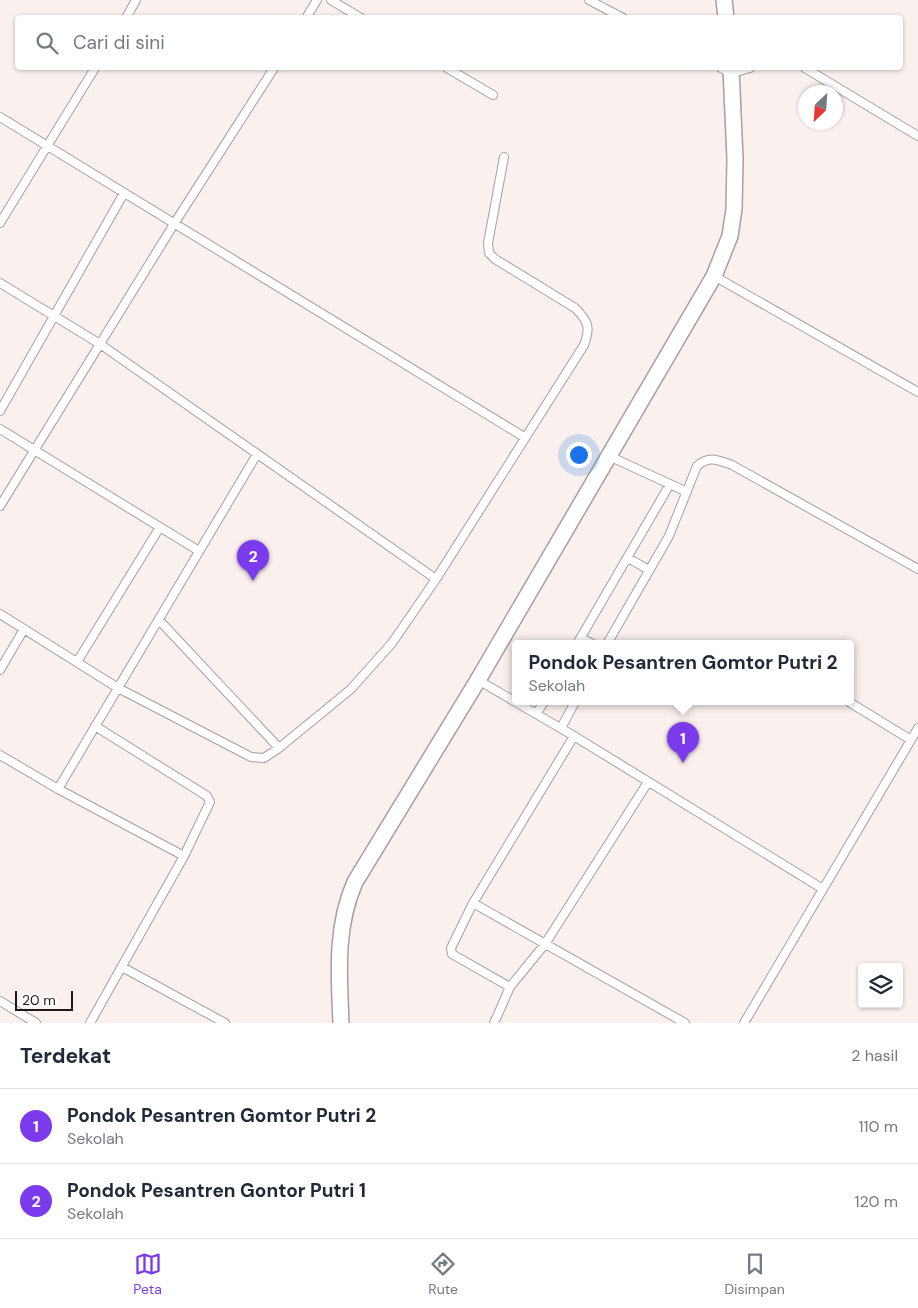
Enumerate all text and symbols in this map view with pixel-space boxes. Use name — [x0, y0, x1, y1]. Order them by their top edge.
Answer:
search box — [15, 15, 903, 70]
icon: search — [33, 29, 61, 57]
text: Cari di sini — [73, 30, 165, 55]
north arrow — [798, 85, 843, 130]
your location — [566, 442, 592, 468]
pin: 2 — [237, 540, 269, 581]
popup — [512, 640, 854, 705]
text: Pondok Pesantren Gomtor Putri 2 — [528, 650, 838, 675]
text: Sekolah — [528, 675, 585, 696]
pin: 1 — [667, 722, 699, 763]
map controls — [858, 963, 903, 1008]
button: layers — [858, 963, 903, 1008]
scale bar — [15, 988, 72, 1011]
text: 20 m — [22, 991, 56, 1009]
text: Terdekat — [20, 1042, 111, 1070]
text: 2 hasil — [851, 1045, 898, 1066]
text: Pondok Pesantren Gomtor Putri 2 — [67, 1103, 376, 1128]
text: 1 — [33, 1116, 39, 1137]
text: 110 m — [859, 1116, 898, 1137]
text: Sekolah — [67, 1128, 124, 1149]
text: Pondok Pesantren Gontor Putri 1 — [67, 1178, 366, 1203]
text: 2 — [31, 1191, 41, 1212]
text: 120 m — [854, 1191, 898, 1212]
text: Sekolah — [67, 1203, 124, 1224]
tab: Peta — [133, 1250, 162, 1298]
tab: Rute — [428, 1250, 458, 1298]
tab: Disimpan — [724, 1250, 785, 1298]

